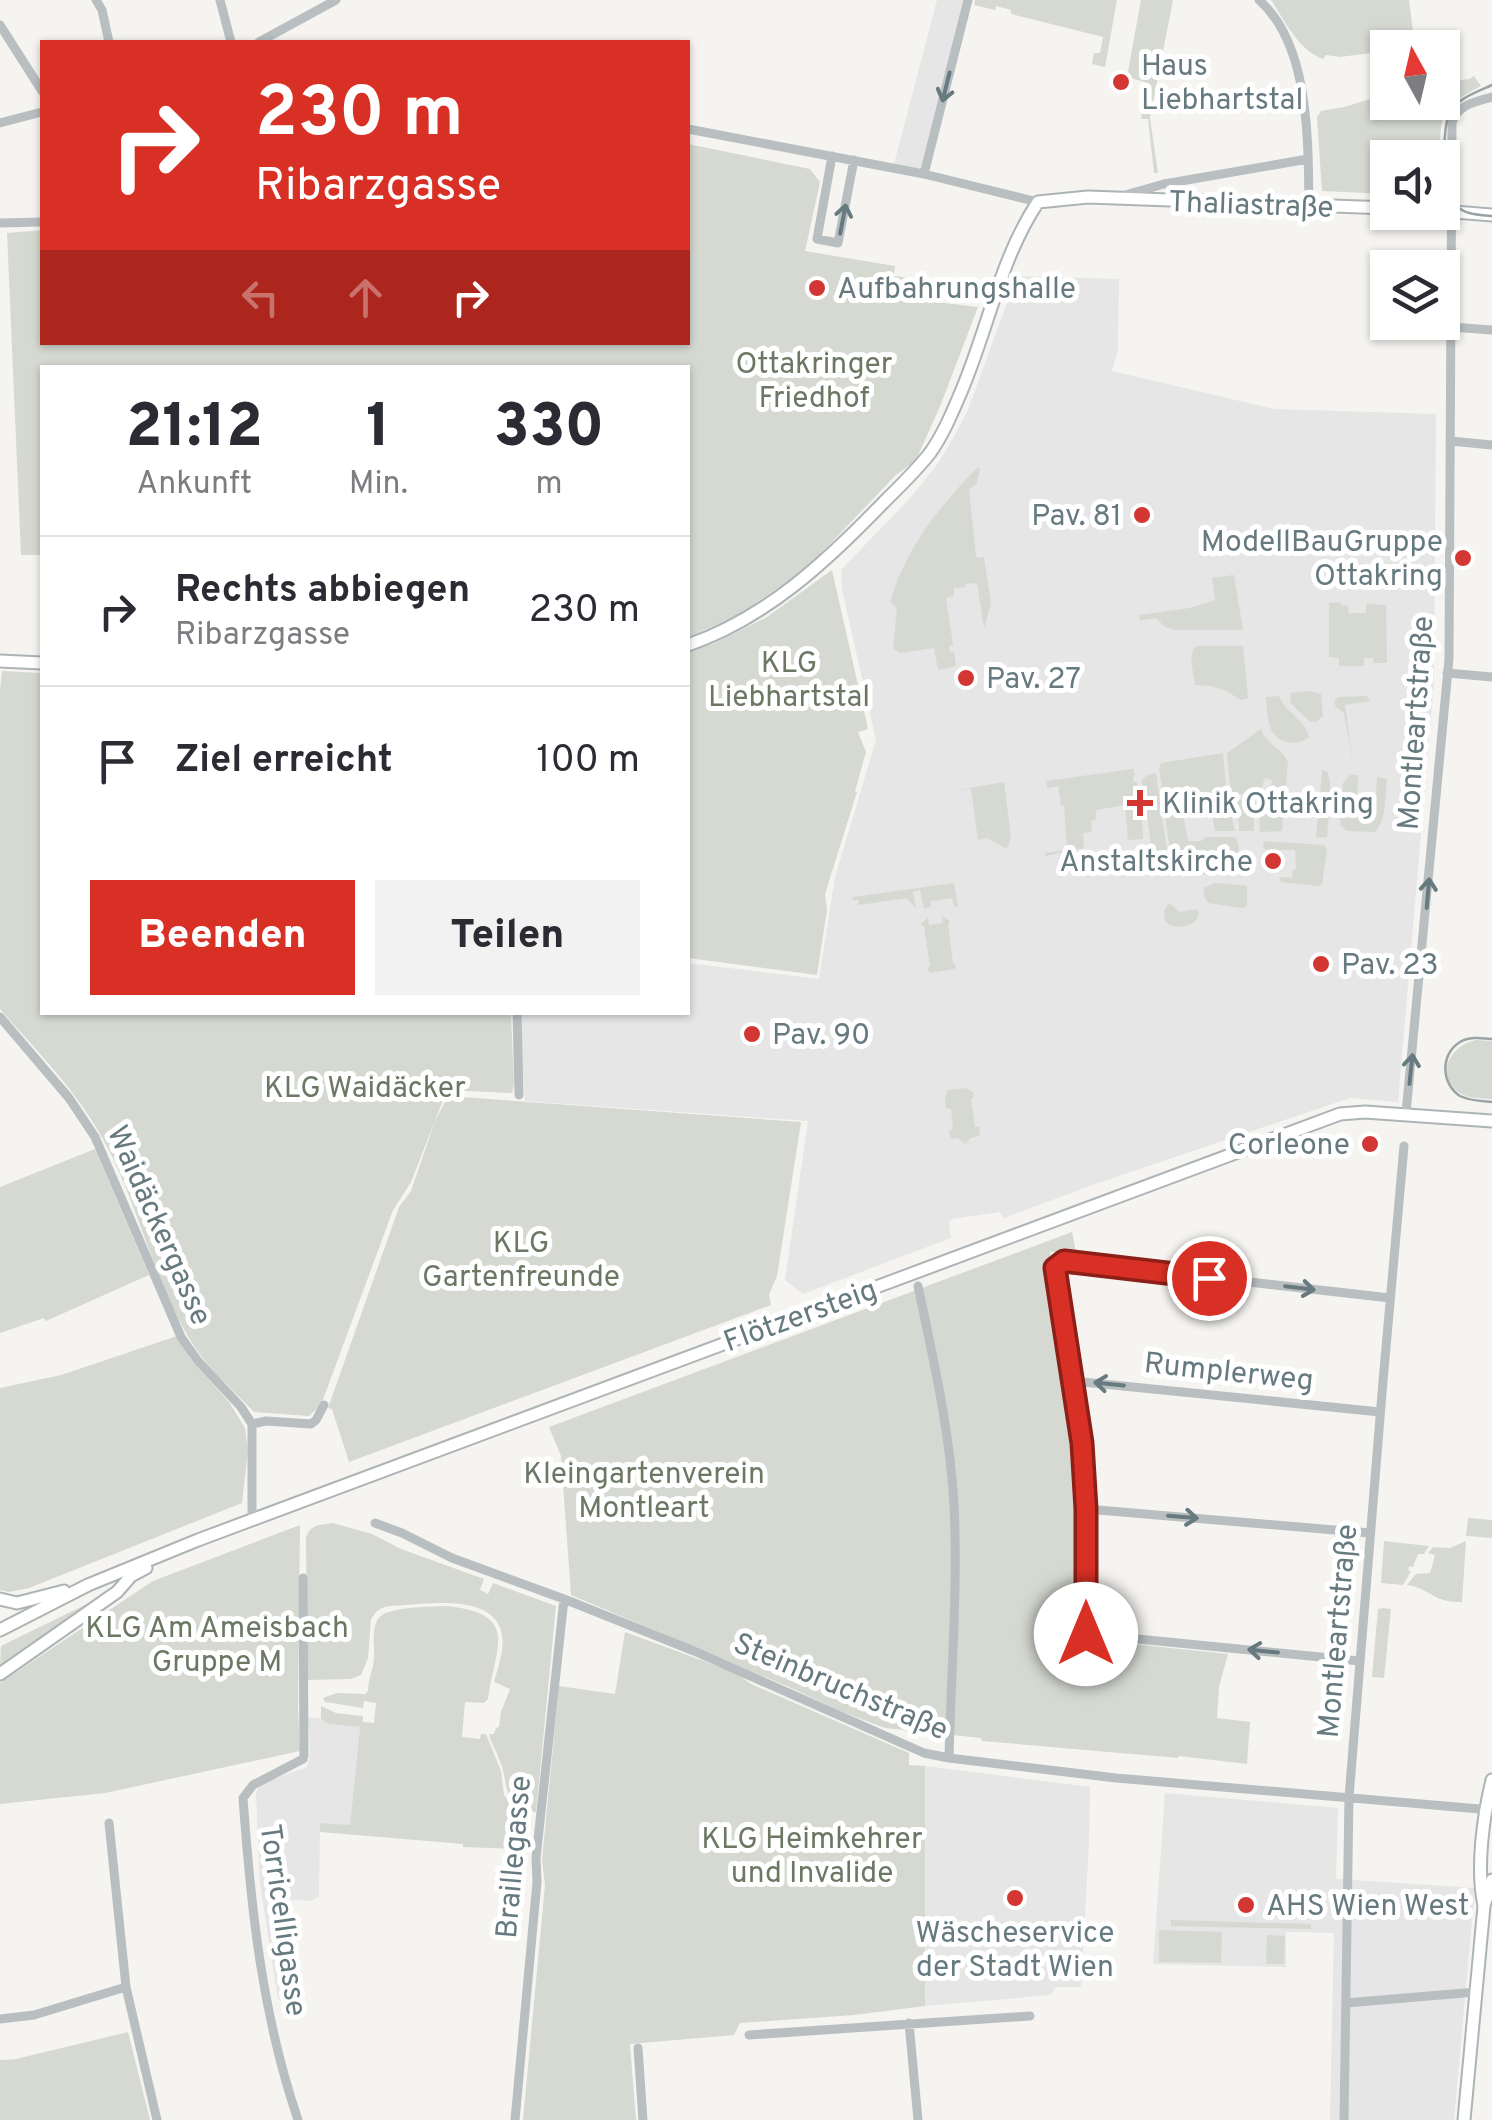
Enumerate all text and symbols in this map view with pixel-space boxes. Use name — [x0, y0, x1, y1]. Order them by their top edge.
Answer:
north arrow — [1370, 30, 1460, 120]
map controls — [1370, 30, 1460, 340]
place label: Haus Liebhartstal — [1141, 49, 1303, 120]
one-way arrow — [936, 70, 954, 102]
marker: Haus Liebhartstal — [1110, 71, 1132, 93]
text: 230 m — [255, 72, 464, 161]
icon: right — [90, 80, 220, 210]
button: sound — [1370, 140, 1460, 230]
text: Ribarzgasse — [255, 159, 501, 216]
street label: Thaliastraße — [1168, 185, 1334, 228]
one-way arrow — [834, 203, 853, 236]
button: layers — [1370, 250, 1460, 340]
icon: left — [233, 270, 288, 325]
icon: ahead — [338, 270, 393, 325]
icon: right — [443, 270, 498, 325]
place label: Aufbahrungshalle — [837, 272, 1076, 309]
marker: Aufbahrungshalle — [806, 277, 828, 299]
park label: Ottakringer Friedhof — [735, 347, 893, 418]
text: 21:12 — [126, 392, 263, 468]
text: 1 — [366, 392, 391, 468]
text: 330 — [494, 392, 604, 468]
text: Ankunft — [137, 465, 252, 505]
text: Min. — [349, 465, 408, 505]
text: m — [535, 465, 563, 505]
place label: Pav. 81 — [1031, 499, 1122, 536]
marker: Pav. 81 — [1131, 504, 1153, 526]
place label: ModellBauGruppe Ottakring — [1201, 525, 1443, 596]
marker: ModellBauGruppe Ottakring — [1452, 547, 1474, 569]
text: Rechts abbiegen — [175, 567, 470, 616]
icon: right — [90, 584, 145, 639]
text: 230 m — [529, 587, 640, 636]
street label: Montleartstraße — [1392, 615, 1443, 832]
text: Ribarzgasse — [175, 616, 350, 656]
park label: KLG Liebhartstal — [708, 646, 870, 717]
place label: Pav. 27 — [986, 662, 1081, 699]
marker: Pav. 27 — [955, 667, 977, 689]
icon: arrive — [90, 734, 145, 789]
text: Ziel erreicht — [175, 737, 393, 786]
text: 100 m — [536, 737, 640, 786]
place label: Klinik Ottakring — [1162, 787, 1374, 824]
marker: Klinik Ottakring — [1127, 790, 1153, 816]
place label: Anstaltskirche — [1059, 845, 1253, 882]
marker: Anstaltskirche — [1262, 850, 1284, 872]
one-way arrow — [1418, 878, 1437, 910]
button: Beenden — [90, 880, 355, 995]
button: Teilen — [375, 880, 640, 995]
place label: Pav. 23 — [1341, 948, 1439, 985]
marker: Pav. 23 — [1310, 953, 1332, 975]
place label: Pav. 90 — [772, 1018, 870, 1055]
marker: Pav. 90 — [741, 1023, 763, 1045]
one-way arrow — [1402, 1054, 1421, 1086]
park label: KLG Waidäcker — [264, 1071, 466, 1108]
street label: Waidäckergasse — [97, 1120, 218, 1332]
place label: Corleone — [1228, 1128, 1350, 1165]
marker: Corleone — [1359, 1133, 1381, 1155]
park label: KLG Gartenfreunde — [422, 1226, 620, 1297]
pin — [1167, 1236, 1252, 1321]
icon: arrive — [1182, 1251, 1237, 1306]
street label: Flötzersteig — [719, 1273, 883, 1362]
one-way arrow — [1284, 1279, 1316, 1298]
street label: Rumplerweg — [1142, 1346, 1315, 1401]
one-way arrow — [1093, 1375, 1125, 1394]
park label: Kleingartenverein Montleart — [523, 1457, 765, 1528]
one-way arrow — [1166, 1508, 1199, 1527]
street label: Montleartstraße — [1312, 1523, 1367, 1740]
position arrow — [1034, 1582, 1138, 1686]
park label: KLG Am Ameisbach Gruppe M — [85, 1611, 349, 1682]
street label: Steinbruchstraße — [727, 1626, 953, 1750]
one-way arrow — [1247, 1641, 1280, 1660]
street label: Braillegasse — [490, 1774, 541, 1940]
street label: Torricelligasse — [250, 1822, 313, 2019]
park label: KLG Heimkehrer und Invalide — [701, 1822, 923, 1893]
marker: Wäscheservice der Stadt Wien — [1004, 1887, 1026, 1909]
place label: AHS Wien West — [1266, 1889, 1469, 1926]
marker: AHS Wien West — [1235, 1894, 1257, 1916]
place label: Wäscheservice der Stadt Wien — [916, 1916, 1115, 1987]

